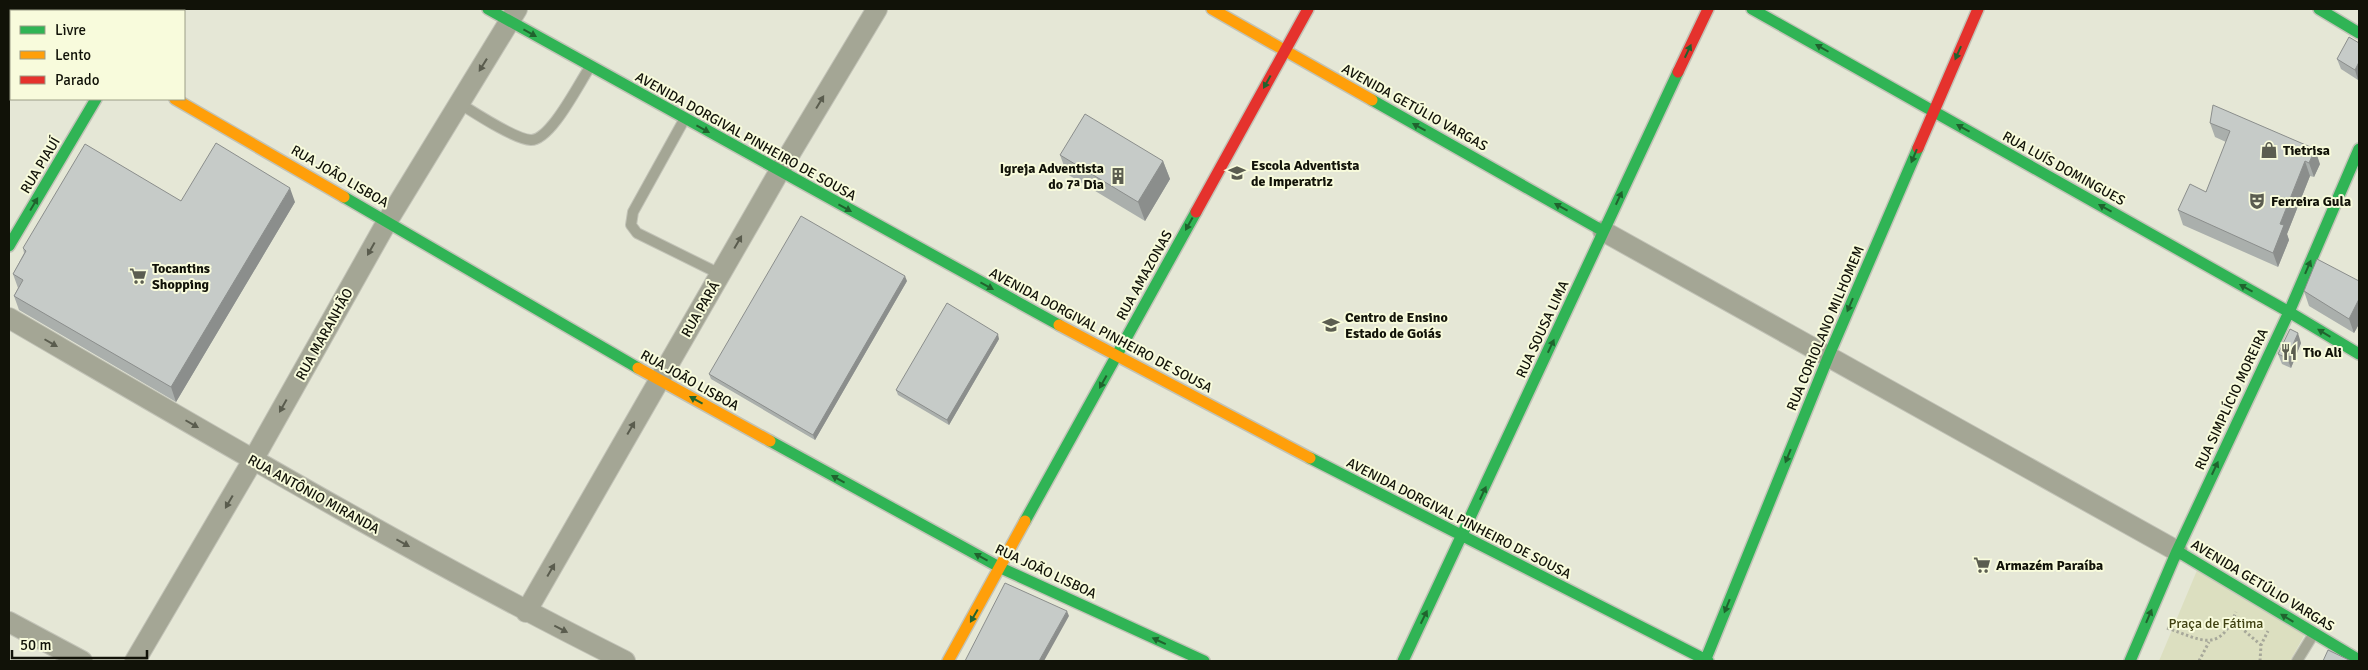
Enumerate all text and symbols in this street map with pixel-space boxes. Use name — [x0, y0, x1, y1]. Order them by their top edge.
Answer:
legend — [10, 10, 185, 100]
text: Livre — [55, 21, 86, 39]
one-way arrow — [524, 28, 537, 37]
one-way arrow — [1685, 44, 1693, 58]
one-way arrow — [1814, 44, 1829, 52]
text: Lento — [55, 46, 91, 64]
one-way arrow — [1954, 46, 1962, 60]
one-way arrow — [478, 59, 487, 72]
street label: AVENIDA GETÚLIO VARGAS — [1339, 60, 1491, 155]
street label: AVENIDA DORGIVAL PINHEIRO DE SOUSA — [632, 68, 860, 205]
text: Parado — [55, 71, 100, 89]
one-way arrow — [1263, 74, 1271, 89]
one-way arrow — [816, 95, 825, 108]
one-way arrow — [1413, 123, 1426, 132]
one-way arrow — [1956, 124, 1970, 132]
one-way arrow — [695, 125, 710, 133]
street label: RUA LUÍS DOMINGUES — [1999, 128, 2128, 209]
street label: RUA PIAUÍ — [17, 133, 64, 197]
shop icon: Tietrisa — [2259, 140, 2279, 160]
street label: RUA JOÃO LISBOA — [288, 142, 392, 211]
place label: Tietrisa — [2283, 142, 2330, 159]
one-way arrow — [1909, 149, 1917, 163]
place label: Escola Adventista de Imperatriz — [1251, 157, 1359, 190]
place label: Igreja Adventista do 7ª Dia — [1000, 160, 1104, 193]
school or university icon: Escola Adventista de Imperatriz — [1227, 163, 1247, 183]
building icon: Igreja Adventista do 7ª Dia — [1108, 166, 1128, 186]
one-way arrow — [1615, 191, 1623, 205]
theatre icon: Ferreira Gula — [2247, 191, 2267, 211]
place label: Ferreira Gula — [2271, 193, 2351, 210]
one-way arrow — [29, 198, 38, 211]
one-way arrow — [1554, 203, 1568, 211]
one-way arrow — [837, 204, 852, 212]
one-way arrow — [2097, 204, 2112, 212]
one-way arrow — [1185, 217, 1193, 231]
street label: RUA AMAZONAS — [1113, 227, 1176, 323]
one-way arrow — [734, 235, 742, 249]
one-way arrow — [367, 243, 376, 256]
street label: RUA CORIOLANO MILHOMEM — [1783, 243, 1868, 413]
place label: Tocantins Shopping — [152, 260, 210, 293]
one-way arrow — [2305, 260, 2313, 274]
street label: AVENIDA DORGIVAL PINHEIRO DE SOUSA — [986, 264, 1215, 397]
supermarket icon: Tocantins Shopping — [128, 266, 148, 286]
street label: RUA SOUSA LIMA — [1512, 277, 1573, 381]
street label: RUA PARÁ — [678, 278, 723, 340]
one-way arrow — [980, 282, 994, 290]
one-way arrow — [2239, 284, 2254, 292]
street label: RUA MARANHÃO — [292, 285, 357, 383]
one-way arrow — [1846, 298, 1853, 313]
place label: Centro de Ensino Estado de Goiás — [1345, 309, 1448, 342]
school or university icon: Centro de Ensino Estado de Goiás — [1321, 315, 1341, 335]
street label: RUA SIMPLÍCIO MOREIRA — [2191, 325, 2272, 473]
one-way arrow — [2317, 328, 2330, 337]
one-way arrow — [44, 338, 58, 347]
one-way arrow — [1546, 338, 1555, 353]
restaurant icon: Tio Ali — [2279, 342, 2299, 362]
place label: Tio Ali — [2303, 344, 2342, 361]
street label: RUA JOÃO LISBOA — [638, 346, 742, 415]
one-way arrow — [1098, 375, 1107, 389]
one-way arrow — [689, 396, 703, 405]
one-way arrow — [279, 399, 287, 414]
one-way arrow — [184, 420, 199, 428]
one-way arrow — [627, 421, 635, 436]
one-way arrow — [1784, 449, 1792, 464]
street label: RUA ANTÔNIO MIRANDA — [245, 451, 383, 538]
street label: AVENIDA DORGIVAL PINHEIRO DE SOUSA — [1344, 454, 1574, 583]
one-way arrow — [2212, 461, 2220, 475]
one-way arrow — [832, 474, 845, 483]
one-way arrow — [1479, 486, 1487, 500]
one-way arrow — [224, 495, 233, 508]
street label: AVENIDA GETÚLIO VARGAS — [2188, 536, 2338, 635]
one-way arrow — [395, 539, 410, 547]
street label: RUA JOÃO LISBOA — [992, 541, 1100, 603]
one-way arrow — [973, 553, 988, 561]
supermarket icon: Armazém Paraíba — [1972, 555, 1992, 575]
place label: Armazém Paraíba — [1996, 557, 2103, 574]
one-way arrow — [546, 563, 555, 576]
one-way arrow — [1723, 599, 1731, 614]
one-way arrow — [2145, 609, 2153, 623]
one-way arrow — [969, 610, 978, 623]
one-way arrow — [1420, 610, 1428, 624]
one-way arrow — [2280, 613, 2293, 622]
park label: Praça de Fátima — [2169, 615, 2263, 632]
one-way arrow — [554, 625, 568, 633]
scale bar — [12, 628, 148, 660]
text: 50 m — [20, 636, 51, 654]
one-way arrow — [1152, 637, 1166, 645]

